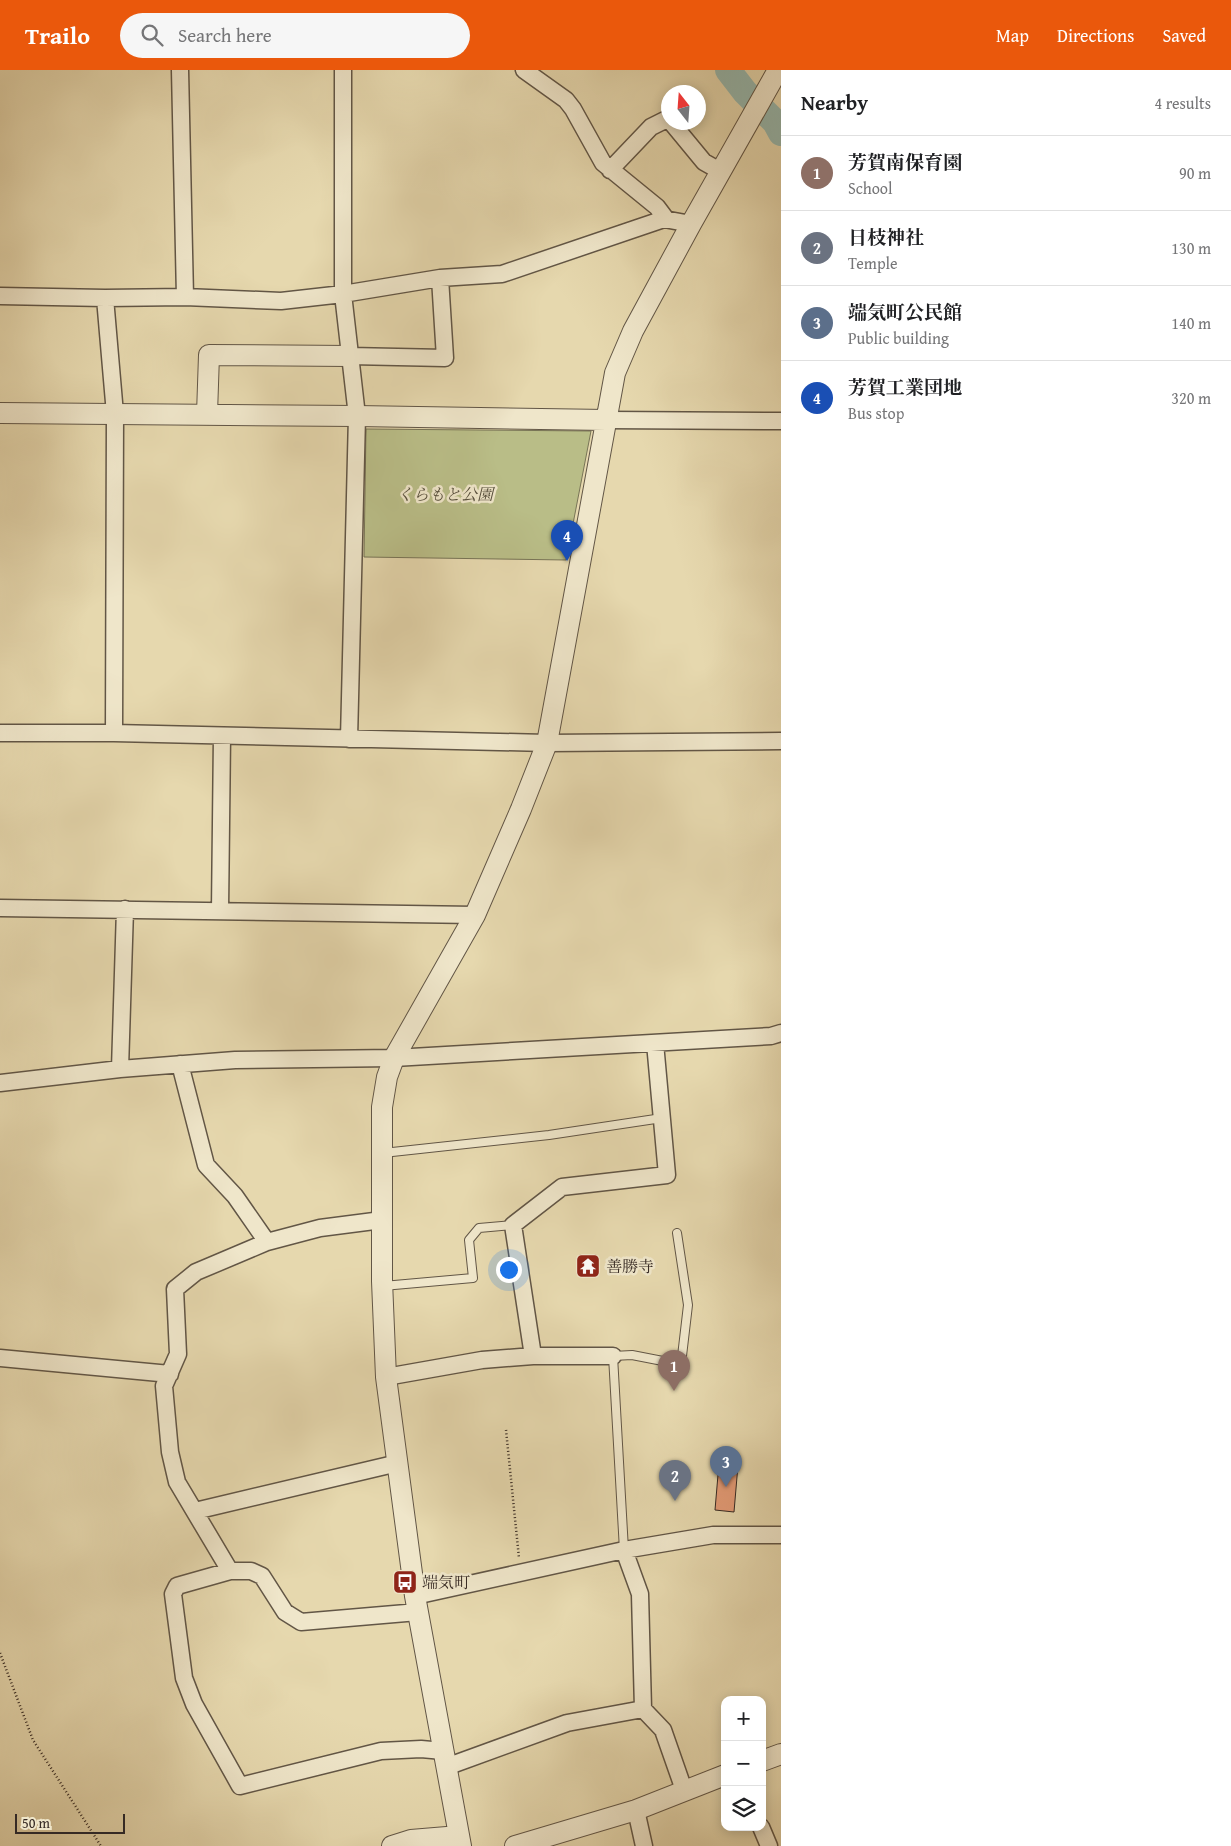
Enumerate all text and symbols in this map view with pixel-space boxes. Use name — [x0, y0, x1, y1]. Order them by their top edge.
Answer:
search box — [120, 13, 470, 58]
text: Trailo — [25, 18, 90, 53]
icon: search — [138, 21, 166, 49]
text: Search here — [178, 21, 272, 49]
text: Map — [996, 22, 1029, 49]
text: Directions — [1057, 22, 1134, 49]
text: Saved — [1162, 22, 1206, 49]
north arrow — [661, 85, 706, 130]
text: Nearby — [801, 87, 868, 118]
text: 4 results — [1154, 91, 1211, 115]
text: 芳賀南保育園 — [848, 148, 962, 176]
text: 1 — [813, 161, 821, 185]
text: 90 m — [1179, 161, 1211, 185]
text: School — [848, 176, 892, 200]
text: 日枝神社 — [848, 223, 924, 251]
text: 2 — [813, 236, 821, 260]
text: 130 m — [1171, 236, 1211, 260]
text: Temple — [848, 251, 898, 275]
text: 端気町公民館 — [848, 298, 962, 326]
text: 3 — [813, 311, 821, 335]
text: 140 m — [1171, 311, 1211, 335]
text: Public building — [848, 326, 949, 350]
text: 芳賀工業団地 — [848, 373, 962, 401]
text: 4 — [813, 386, 821, 410]
text: 320 m — [1171, 386, 1211, 410]
text: Bus stop — [848, 401, 904, 425]
park label: くらもと公園 — [397, 482, 496, 506]
pin: 4 — [551, 520, 583, 561]
temple icon: 善勝寺 — [575, 1253, 601, 1279]
place label: 善勝寺 — [606, 1254, 654, 1278]
your location — [496, 1257, 522, 1283]
pin: 1 — [658, 1350, 690, 1391]
pin: 3 — [710, 1446, 742, 1487]
pin: 2 — [659, 1460, 691, 1501]
bus stop icon: 端気町 — [392, 1569, 418, 1595]
place label: 端気町 — [422, 1570, 470, 1594]
map controls — [721, 1696, 766, 1831]
button: + — [721, 1696, 766, 1741]
button: − — [721, 1741, 766, 1786]
button: layers — [721, 1786, 766, 1831]
scale bar — [15, 1811, 125, 1834]
text: 50 m — [22, 1813, 50, 1833]

